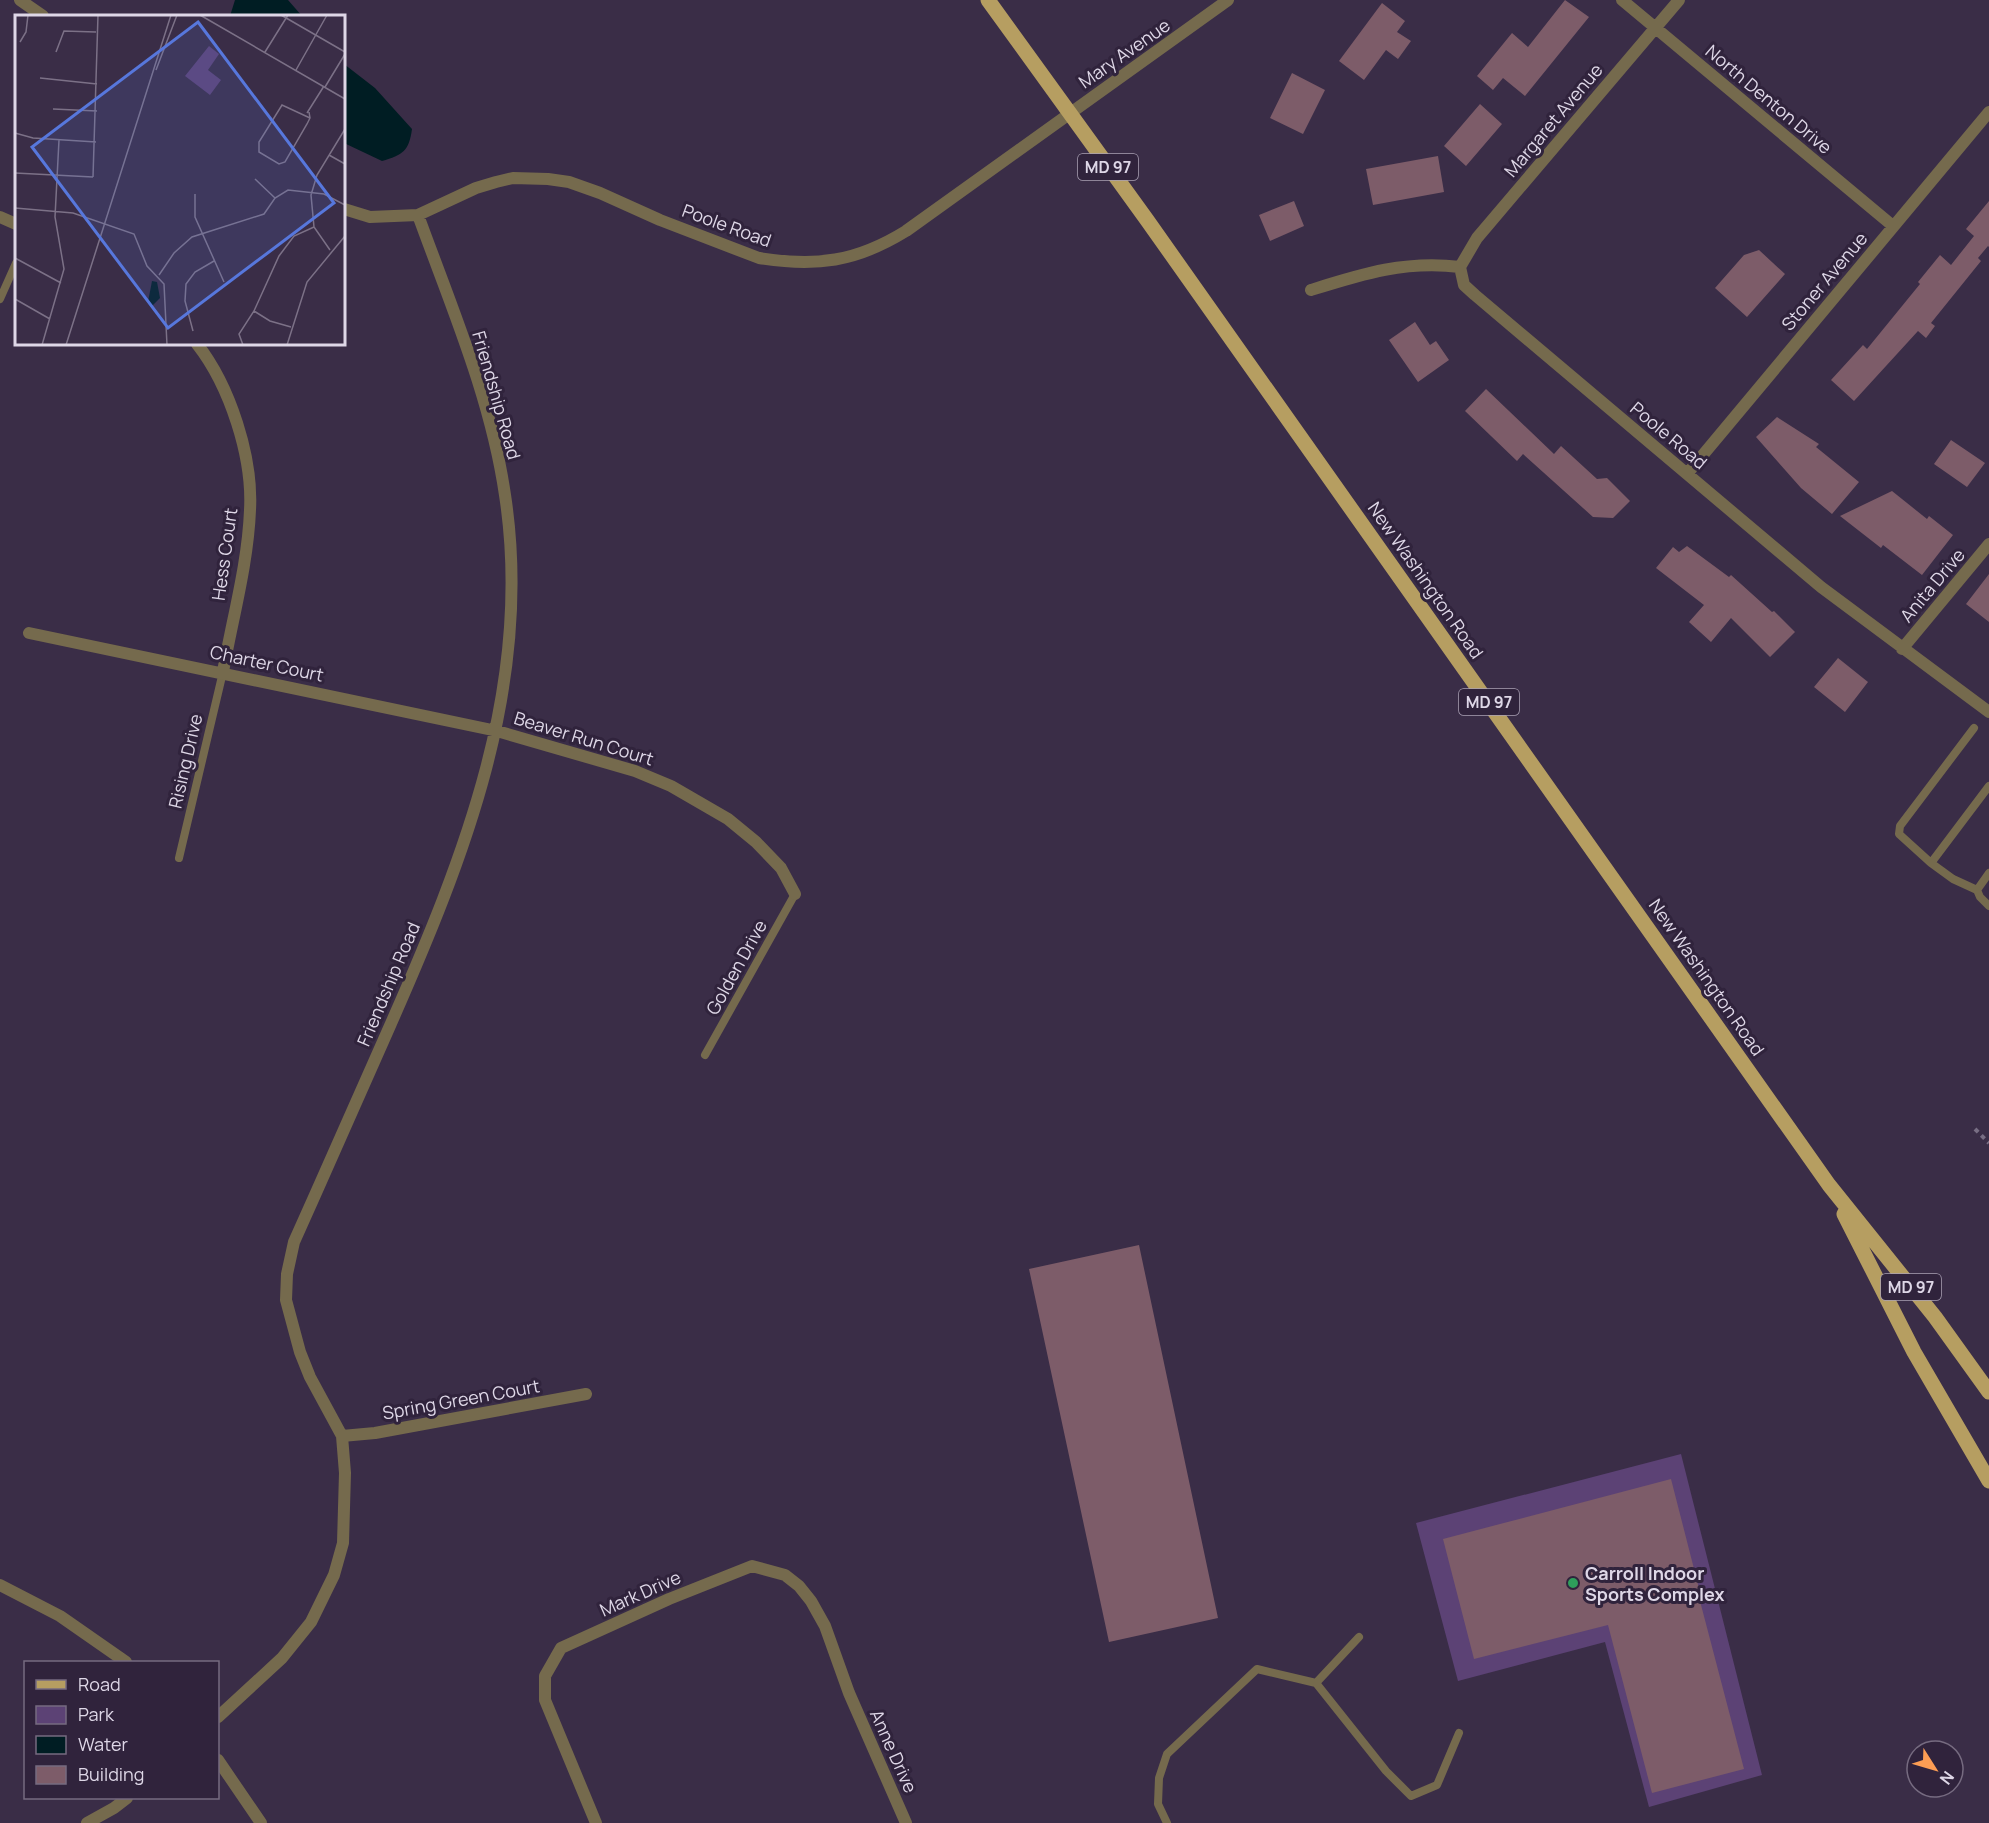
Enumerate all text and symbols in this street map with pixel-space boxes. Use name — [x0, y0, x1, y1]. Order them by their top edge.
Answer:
street label: Mary Avenue — [1074, 13, 1174, 93]
inset map — [15, 15, 345, 345]
street label: North Denton Drive — [1701, 39, 1837, 159]
street label: Margaret Avenue — [1498, 58, 1608, 182]
road number: MD 97 — [1078, 154, 1138, 180]
street label: Poole Road — [679, 198, 775, 252]
street label: Stoner Avenue — [1776, 227, 1872, 335]
street label: Friendship Road — [467, 328, 527, 462]
street label: Poole Road — [1626, 396, 1712, 474]
street label: New Washington Road — [1363, 497, 1489, 663]
street label: Hess Court — [206, 506, 242, 602]
street label: Anita Drive — [1894, 543, 1970, 627]
street label: Charter Court — [208, 639, 326, 687]
road number: MD 97 — [1459, 689, 1519, 715]
street label: Beaver Run Court — [511, 705, 657, 771]
street label: Rising Drive — [162, 711, 208, 811]
street label: New Washington Road — [1644, 894, 1770, 1060]
street label: Golden Drive — [700, 915, 772, 1019]
street label: Friendship Road — [351, 918, 425, 1050]
road number: MD 97 — [1881, 1274, 1941, 1300]
street label: Spring Green Court — [380, 1373, 542, 1425]
place label: Carroll Indoor Sports Complex — [1585, 1561, 1725, 1606]
street label: Mark Drive — [596, 1565, 684, 1621]
marker: Carroll Indoor Sports Complex — [1566, 1576, 1580, 1590]
legend — [24, 1661, 219, 1799]
text: Road — [78, 1672, 121, 1696]
text: Park — [78, 1702, 115, 1726]
street label: Anne Drive — [865, 1705, 923, 1797]
text: Water — [78, 1732, 128, 1756]
north arrow — [1905, 1739, 1965, 1799]
text: Building — [78, 1762, 144, 1786]
text: N — [1935, 1767, 1959, 1789]

